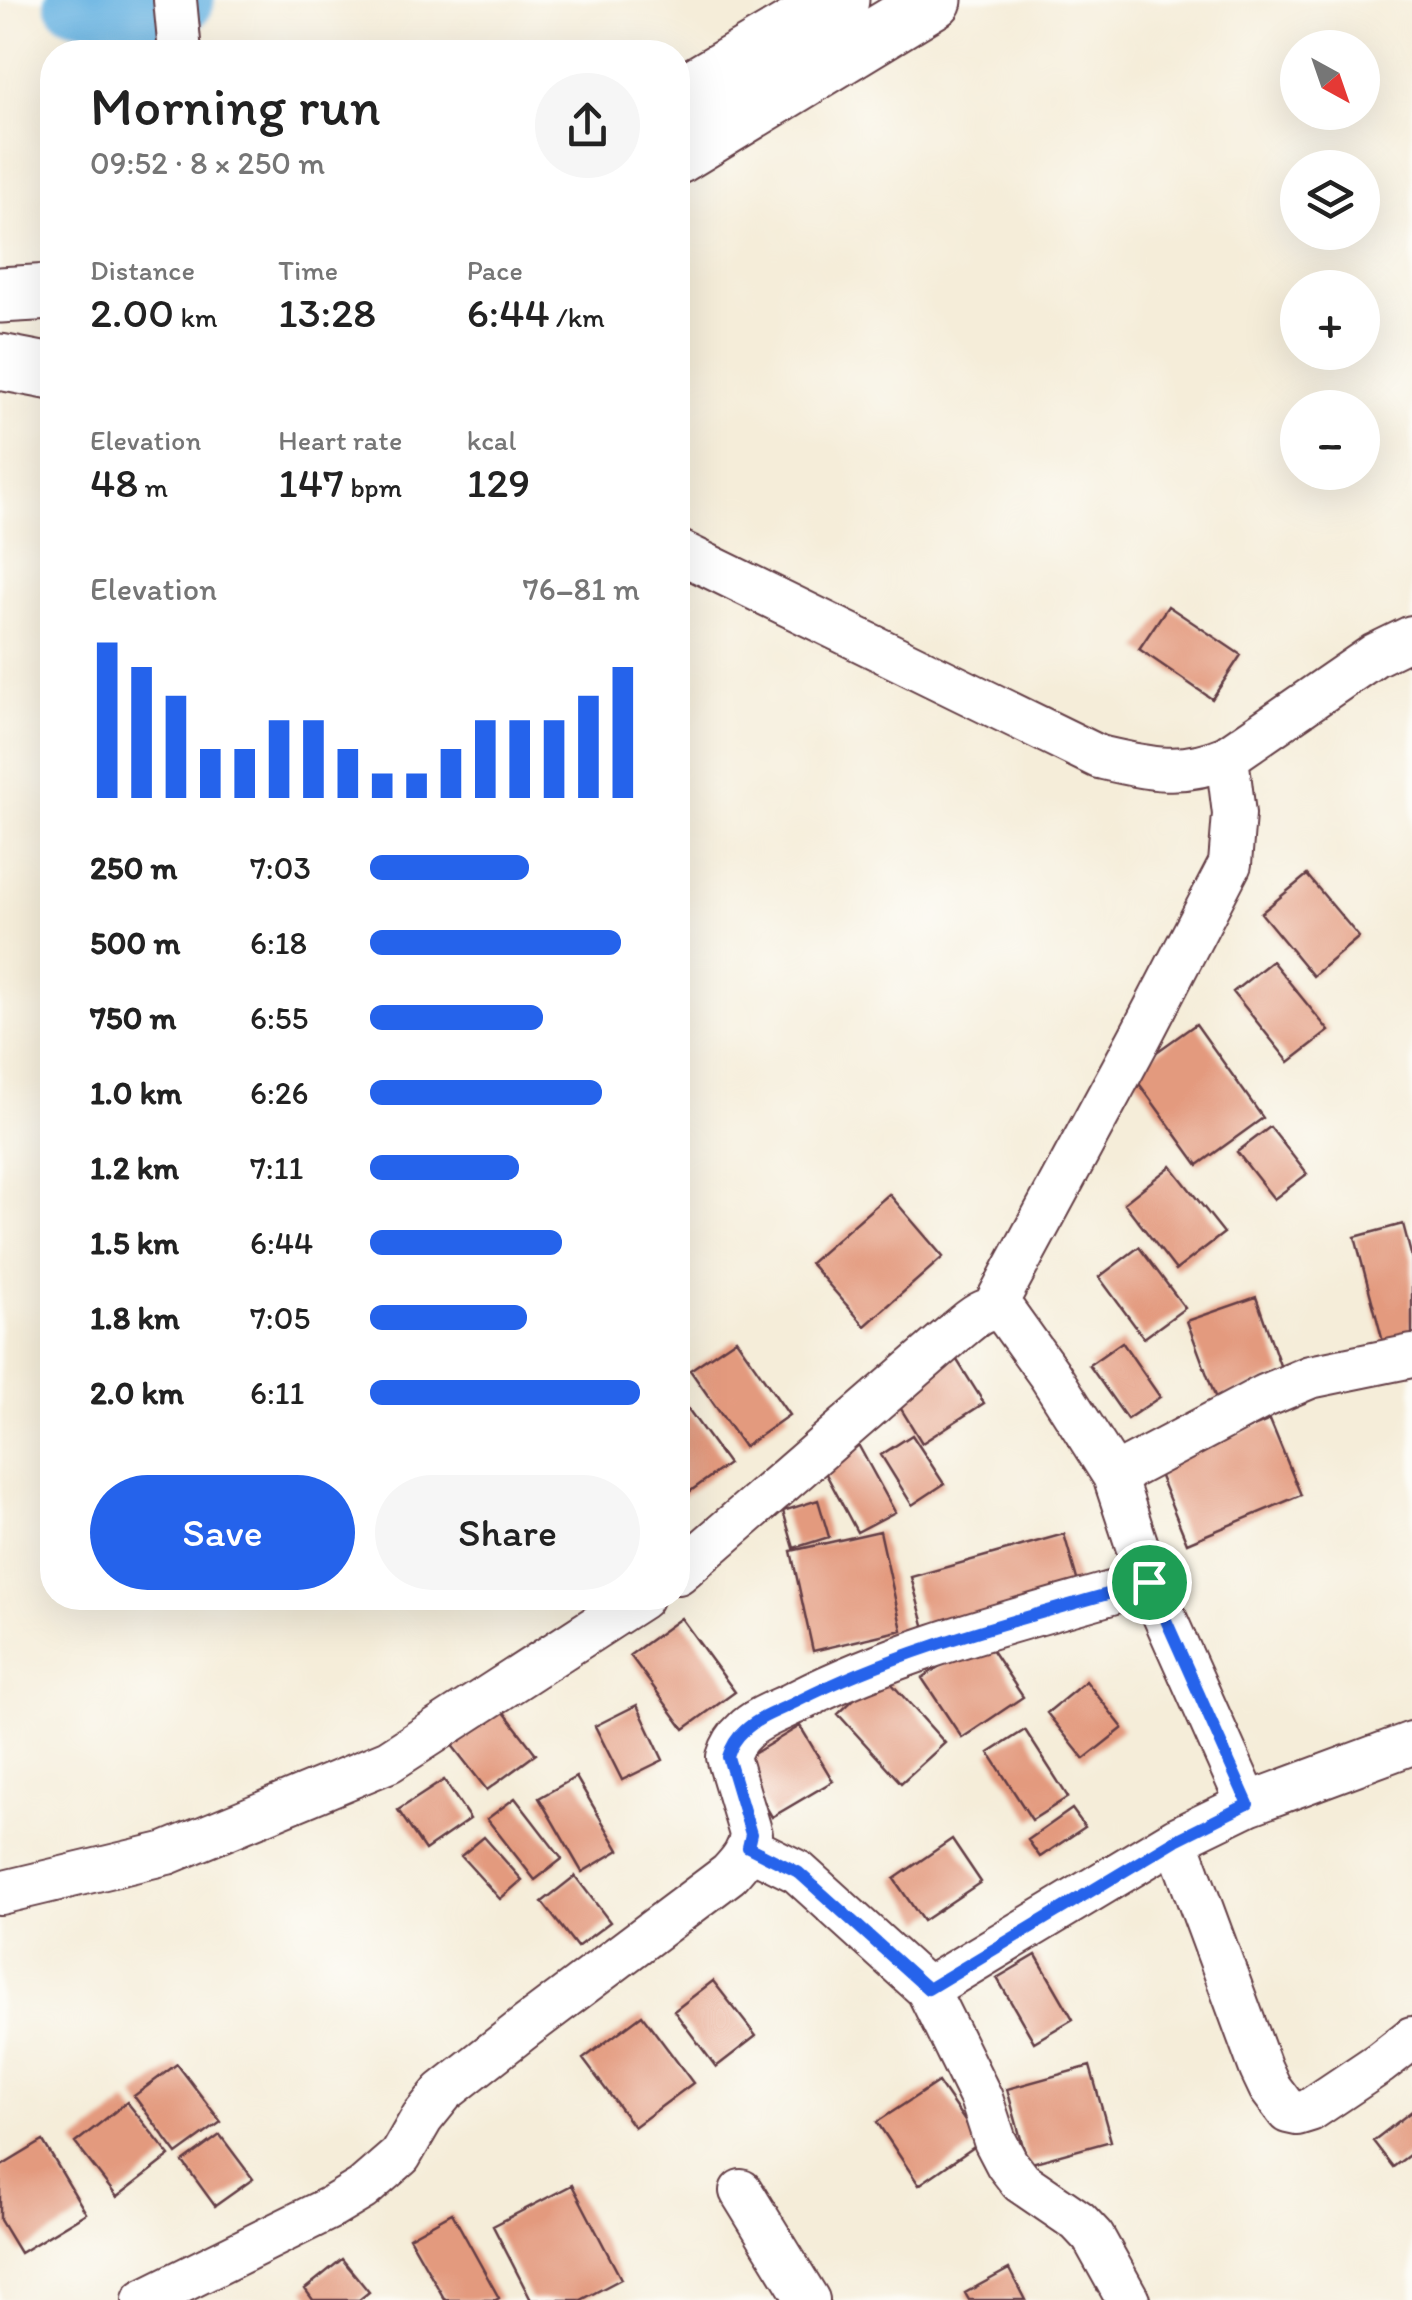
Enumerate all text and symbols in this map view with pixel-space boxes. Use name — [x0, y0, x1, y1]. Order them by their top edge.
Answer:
north arrow — [1280, 30, 1380, 130]
map controls — [1280, 30, 1380, 490]
text: Morning run — [90, 73, 381, 139]
button: share — [535, 73, 640, 178]
text: 09:52 · 8 × 250 m — [90, 144, 325, 182]
button: layers — [1280, 150, 1380, 250]
text: Distance — [90, 253, 195, 287]
text: Time — [278, 253, 338, 287]
text: Pace — [467, 253, 523, 287]
button: + — [1280, 270, 1380, 370]
text: 2.00 — [90, 287, 174, 338]
text: 13:28 — [278, 287, 376, 338]
text: 6:44 — [467, 287, 550, 338]
text: km — [174, 300, 218, 334]
text: /km — [550, 300, 605, 334]
button: − — [1280, 390, 1380, 490]
text: Elevation — [90, 423, 201, 457]
text: Heart rate — [278, 423, 402, 457]
text: kcal — [467, 423, 516, 457]
text: 48 — [90, 457, 138, 508]
text: 147 — [278, 457, 344, 508]
text: 129 — [467, 457, 530, 508]
text: m — [138, 470, 168, 504]
text: bpm — [344, 470, 402, 504]
text: Elevation — [90, 570, 217, 608]
text: 76–81 m — [523, 570, 640, 608]
text: 250 m — [90, 849, 177, 887]
text: 7:03 — [250, 849, 311, 887]
text: 500 m — [90, 924, 180, 962]
text: 6:18 — [250, 924, 307, 962]
text: 750 m — [90, 999, 177, 1037]
text: 6:55 — [250, 999, 308, 1037]
text: 1.0 km — [90, 1074, 182, 1112]
text: 6:26 — [250, 1074, 309, 1112]
text: 1.2 km — [90, 1149, 179, 1187]
text: 7:11 — [250, 1149, 303, 1187]
text: 1.5 km — [90, 1224, 179, 1262]
text: 6:44 — [250, 1224, 313, 1262]
text: 1.8 km — [90, 1299, 180, 1337]
text: 7:05 — [250, 1299, 310, 1337]
text: 2.0 km — [90, 1374, 184, 1412]
text: 6:11 — [250, 1374, 304, 1412]
button: Save — [90, 1475, 355, 1590]
button: Share — [375, 1475, 640, 1590]
pin — [1107, 1540, 1192, 1625]
icon: arrive — [1122, 1555, 1177, 1610]

